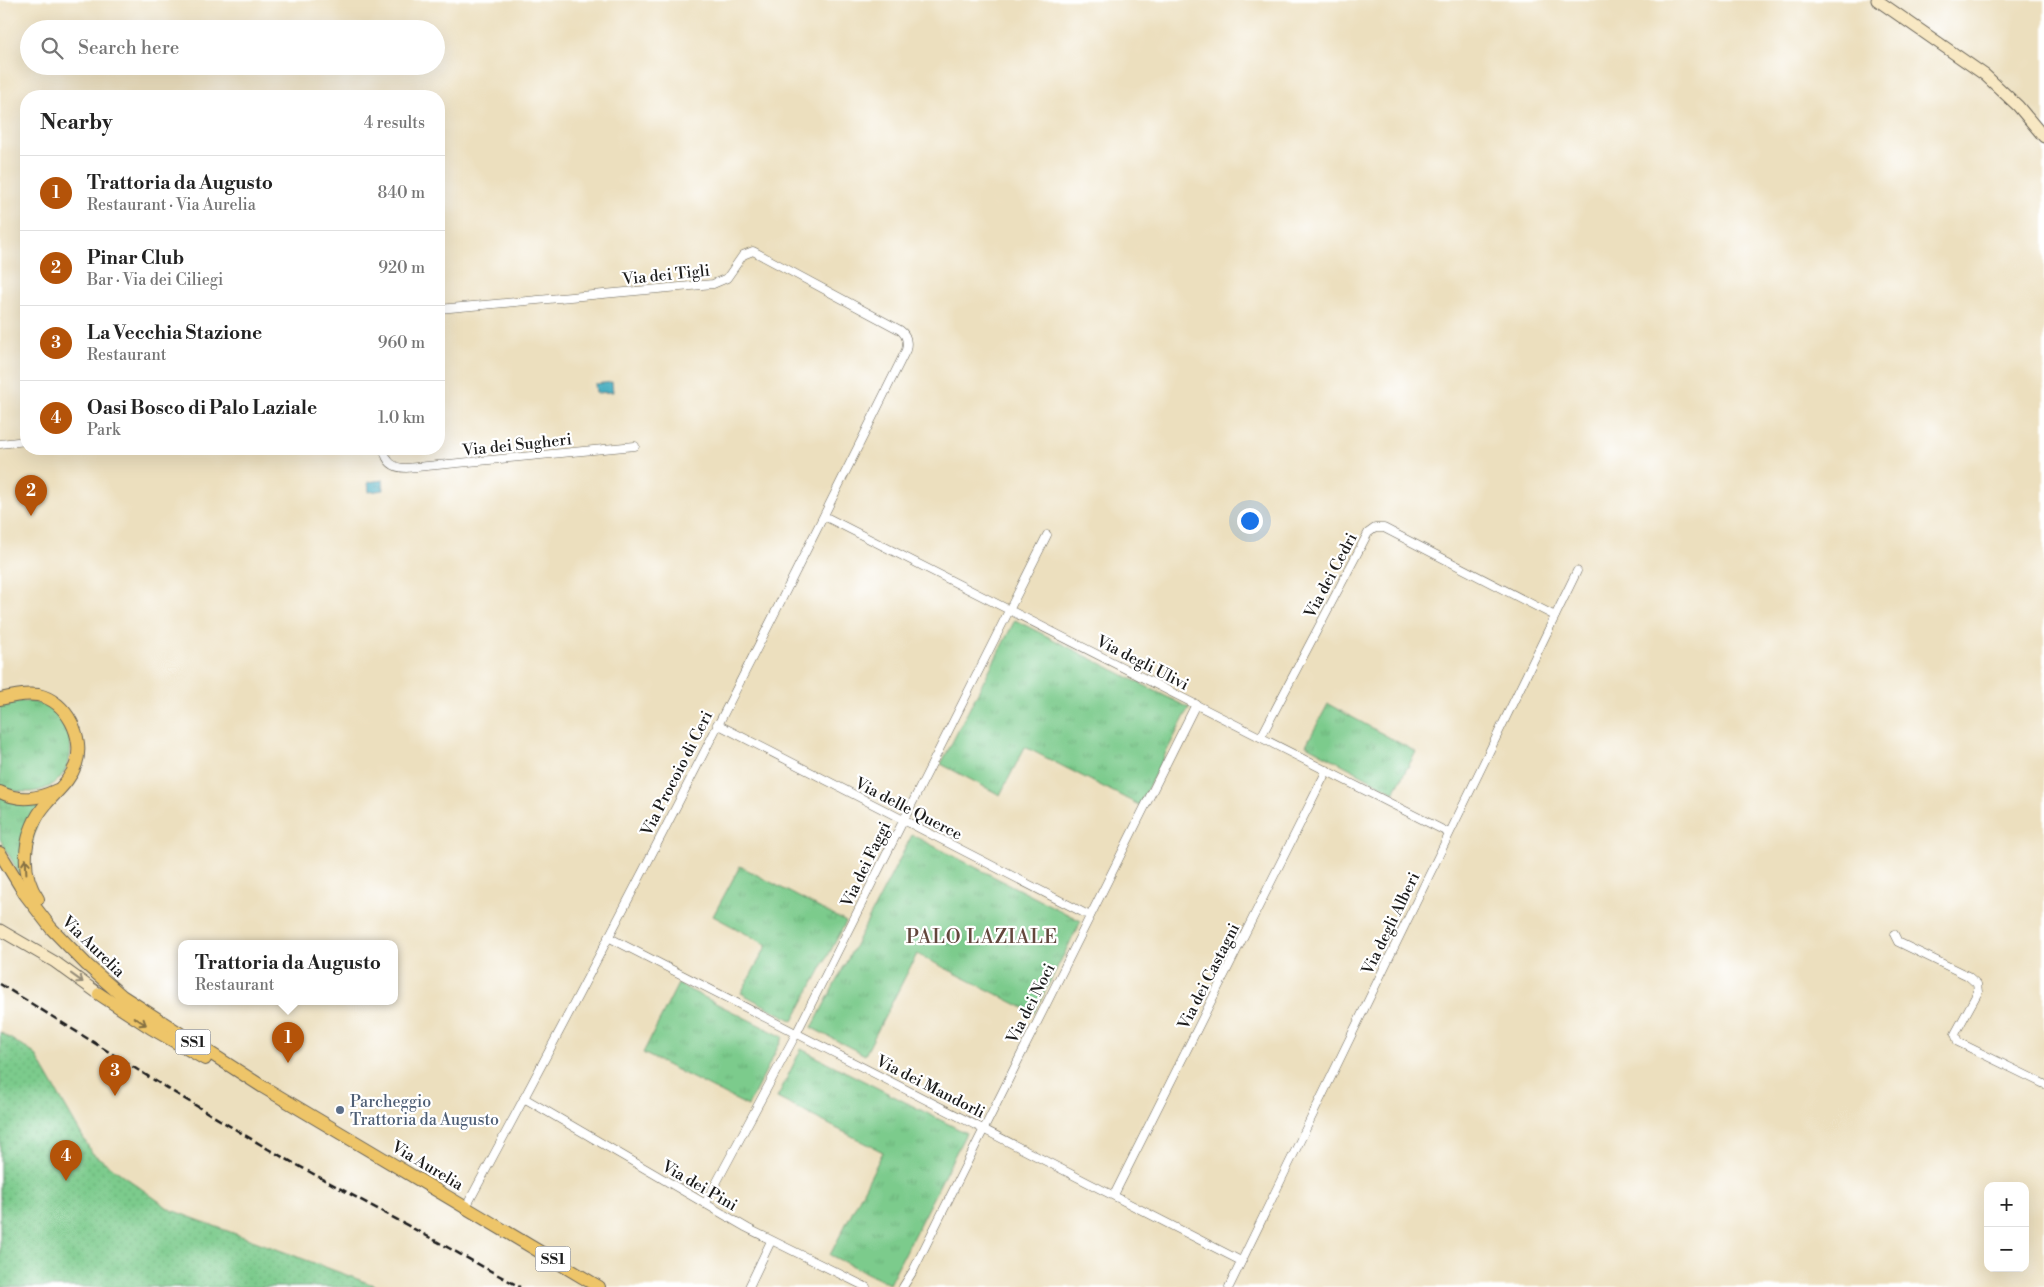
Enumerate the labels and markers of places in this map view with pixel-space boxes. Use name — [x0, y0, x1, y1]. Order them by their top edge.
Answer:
pin: 2 — [15, 475, 47, 516]
pin: 1 — [272, 1022, 304, 1063]
pin: 3 — [99, 1055, 131, 1096]
place label: Parcheggio Trattoria da Augusto — [350, 1092, 499, 1130]
marker: Parcheggio Trattoria da Augusto — [334, 1104, 346, 1116]
pin: 4 — [50, 1140, 82, 1181]

